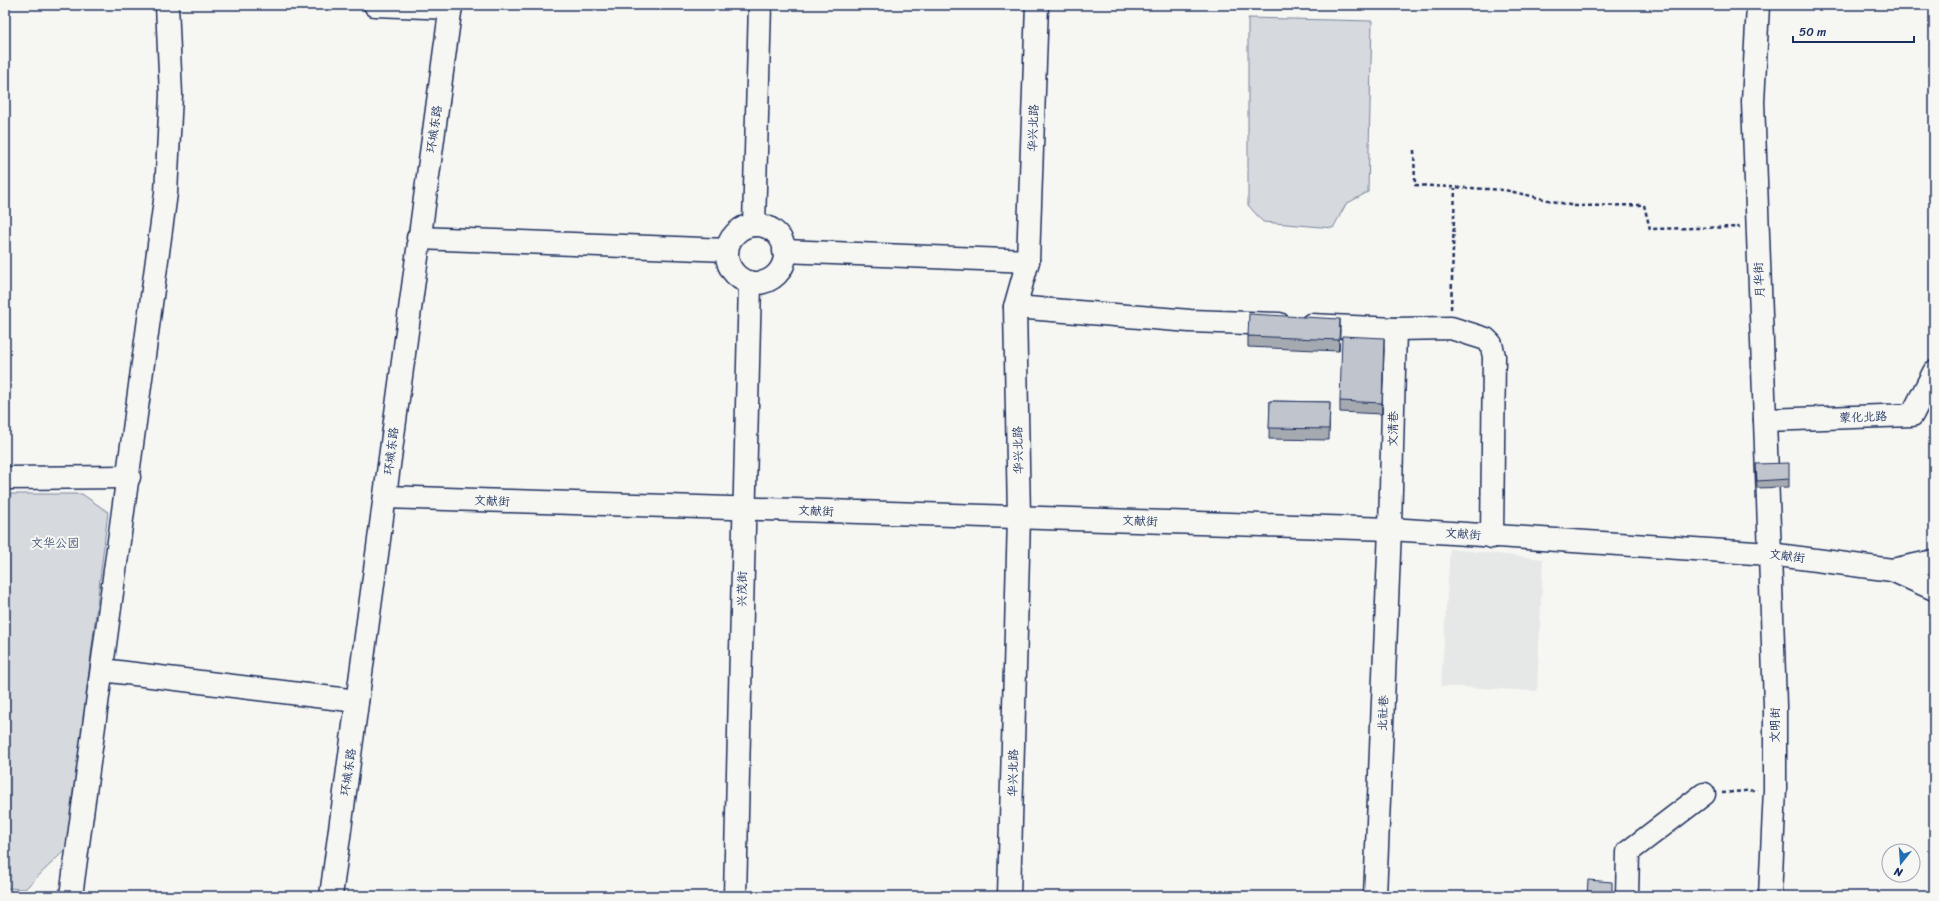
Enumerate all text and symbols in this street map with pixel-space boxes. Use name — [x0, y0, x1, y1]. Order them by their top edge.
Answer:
scale bar — [1793, 18, 1914, 44]
text: 50 m — [1799, 21, 1826, 43]
street label: 环城东路 — [420, 104, 448, 154]
street label: 华兴北路 — [1021, 104, 1045, 152]
street label: 月华街 — [1747, 261, 1771, 299]
street label: 蒙化北路 — [1839, 405, 1887, 429]
street label: 文清巷 — [1382, 411, 1404, 447]
street label: 环城东路 — [377, 426, 405, 476]
street label: 华兴北路 — [1007, 426, 1029, 474]
street label: 文献街 — [474, 489, 510, 513]
street label: 文献街 — [798, 499, 834, 523]
street label: 文献街 — [1122, 509, 1158, 533]
street label: 文献街 — [1444, 522, 1482, 546]
park label: 文华公园 — [31, 532, 79, 554]
street label: 文献街 — [1768, 543, 1806, 569]
street label: 兴茂街 — [731, 571, 753, 607]
street label: 北社巷 — [1371, 695, 1395, 731]
street label: 文明街 — [1764, 707, 1786, 743]
street label: 环城东路 — [334, 747, 362, 797]
street label: 华兴北路 — [1002, 749, 1024, 797]
north arrow — [1881, 843, 1921, 883]
text: N — [1891, 862, 1906, 883]

